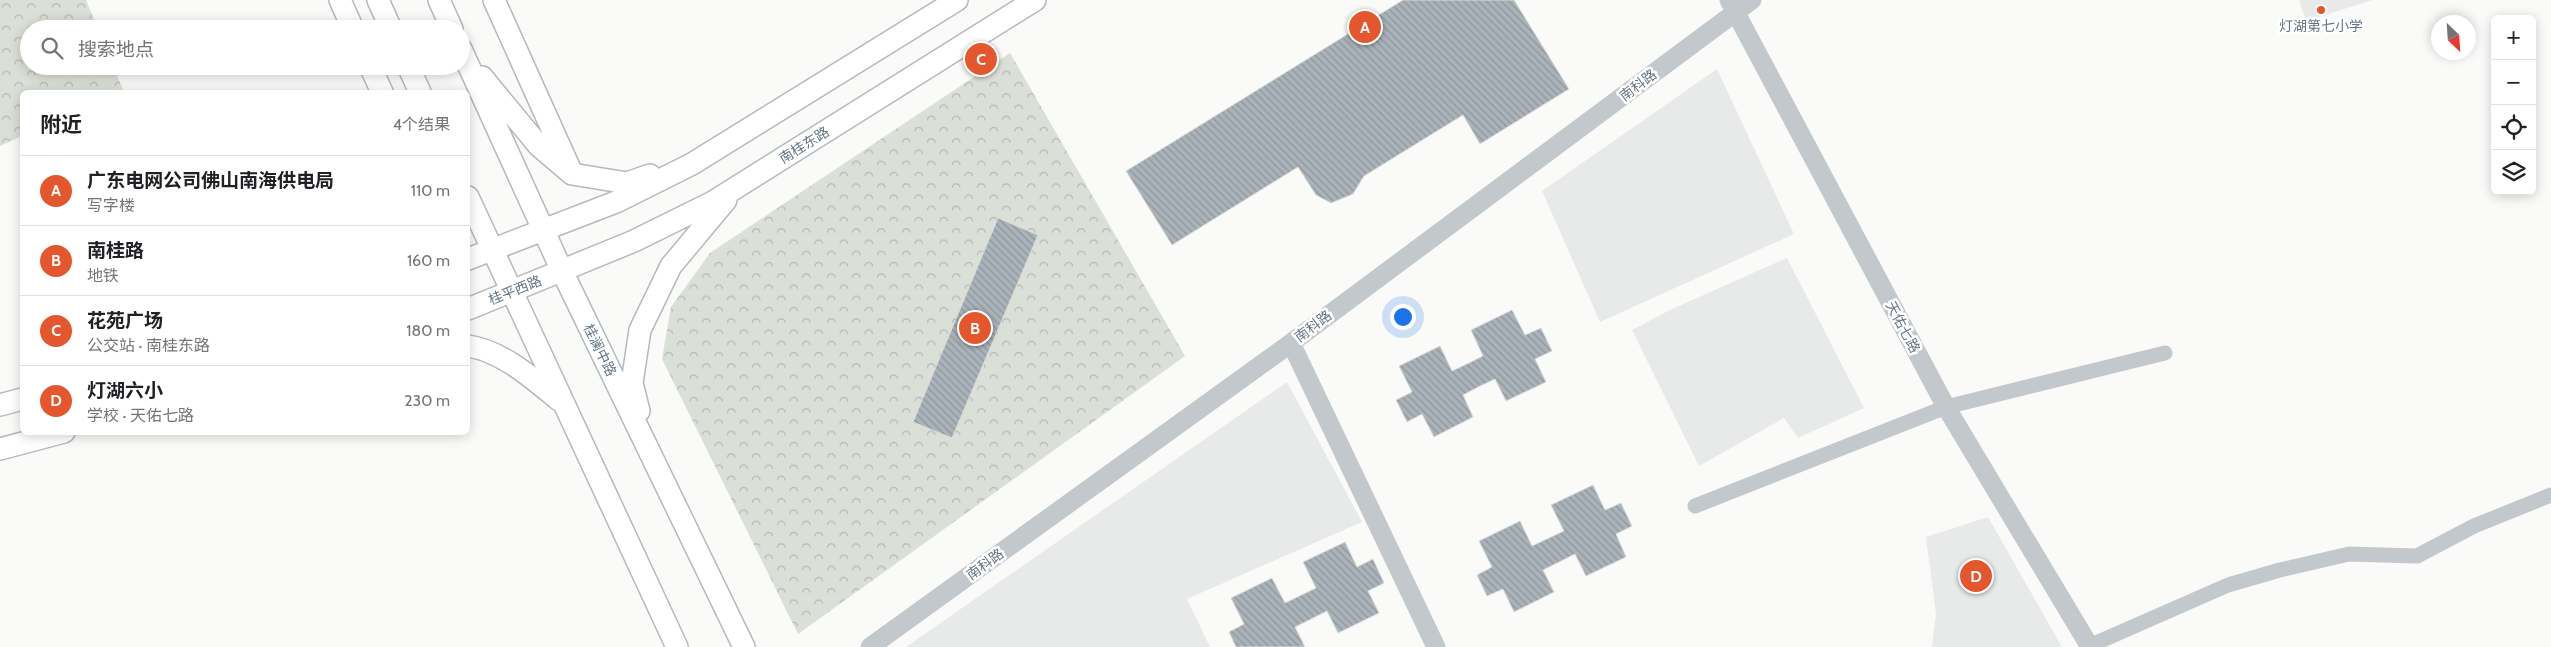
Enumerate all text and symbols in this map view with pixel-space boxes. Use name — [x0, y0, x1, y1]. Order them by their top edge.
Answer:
marker: 灯湖第七小学 — [2315, 4, 2327, 16]
pin: A — [1349, 8, 1381, 46]
north arrow — [2431, 15, 2476, 60]
map controls — [2491, 15, 2536, 195]
button: + — [2491, 15, 2536, 60]
place label: 灯湖第七小学 — [2279, 17, 2363, 35]
search box — [20, 20, 470, 75]
icon: search — [38, 34, 66, 62]
text: 搜索地点 — [78, 38, 154, 61]
pin: C — [965, 40, 997, 78]
button: − — [2491, 60, 2536, 105]
street label: 南科路 — [1616, 65, 1660, 105]
button: locate — [2491, 105, 2536, 150]
text: 附近 — [40, 112, 82, 137]
text: 4个结果 — [393, 115, 450, 134]
street label: 南桂东路 — [775, 123, 833, 167]
button: layers — [2491, 150, 2536, 195]
text: 广东电网公司佛山南海供电局 — [87, 169, 334, 192]
text: A — [51, 181, 61, 200]
text: 110 m — [411, 181, 450, 200]
text: 写字楼 — [87, 196, 135, 215]
text: 南桂路 — [87, 239, 144, 262]
text: B — [51, 251, 61, 270]
text: 160 m — [407, 251, 450, 270]
text: 地铁 — [87, 266, 119, 285]
street label: 桂平西路 — [486, 271, 544, 309]
street label: 天佑七路 — [1882, 298, 1924, 356]
your location — [1390, 304, 1416, 330]
street label: 南科路 — [1291, 306, 1335, 346]
text: 花苑广场 — [87, 309, 163, 332]
pin: B — [959, 309, 991, 347]
text: C — [51, 321, 61, 340]
text: 180 m — [406, 321, 450, 340]
street label: 桂澜中路 — [580, 321, 620, 379]
text: 公交站 · 南桂东路 — [87, 336, 210, 355]
text: 灯湖六小 — [87, 379, 163, 402]
text: D — [50, 391, 62, 410]
text: 230 m — [404, 391, 450, 410]
text: 学校 · 天佑七路 — [87, 406, 194, 425]
street label: 南科路 — [963, 544, 1007, 584]
pin: D — [1960, 557, 1992, 595]

